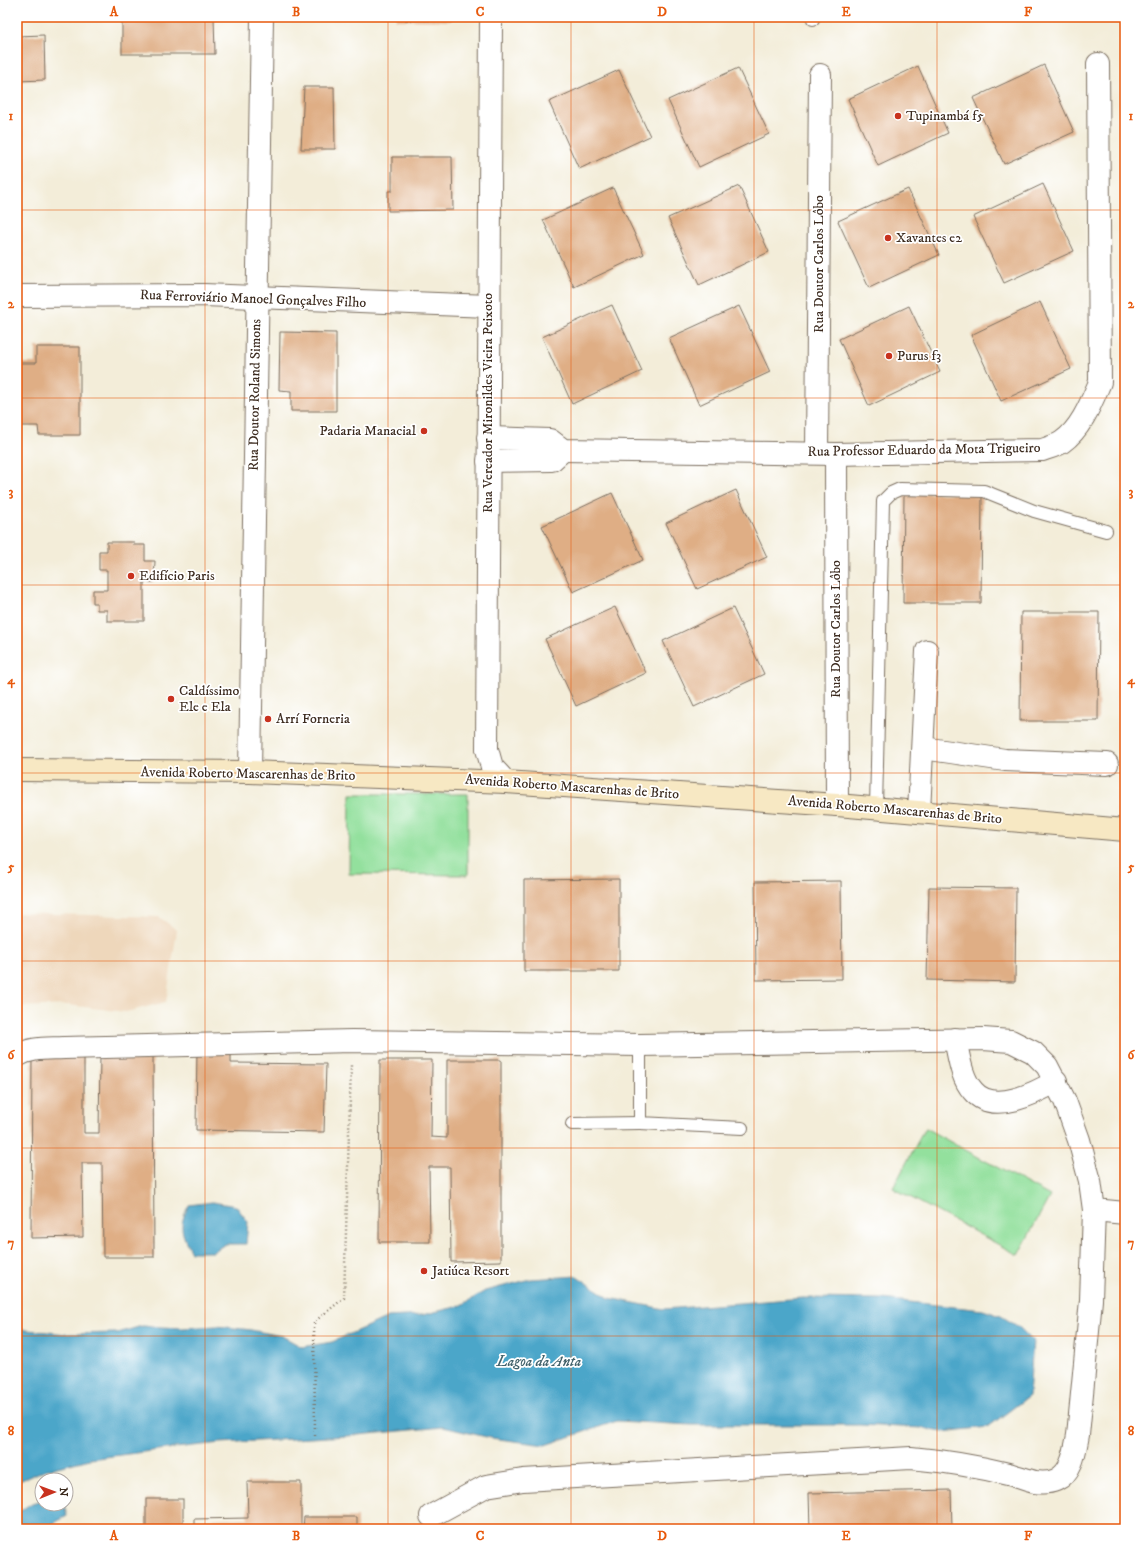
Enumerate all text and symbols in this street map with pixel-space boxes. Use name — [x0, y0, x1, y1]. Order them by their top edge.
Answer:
text: A — [109, 4, 119, 20]
text: B — [292, 4, 300, 20]
text: C — [476, 4, 485, 20]
text: D — [657, 4, 667, 20]
text: E — [841, 4, 851, 20]
text: F — [1024, 4, 1033, 20]
place label: Tupinambá f5 — [906, 107, 984, 125]
text: 1 — [9, 108, 14, 124]
text: 1 — [1129, 108, 1134, 124]
marker: Tupinambá f5 — [893, 111, 903, 121]
street label: Rua Doutor Carlos Lôbo — [810, 195, 828, 333]
place label: Xavantes e2 — [896, 229, 962, 247]
marker: Xavantes e2 — [883, 233, 893, 243]
street label: Rua Ferroviário Manoel Gonçalves Filho — [140, 286, 367, 312]
street label: Rua Vereador Mironildes Vieira Peixoto — [479, 293, 497, 513]
text: 2 — [8, 296, 15, 312]
text: 2 — [1128, 296, 1135, 312]
street label: Rua Doutor Roland Simons — [245, 318, 265, 471]
place label: Purus f3 — [897, 347, 941, 365]
marker: Purus f3 — [884, 351, 894, 361]
place label: Padaria Manacial — [319, 422, 417, 440]
marker: Padaria Manacial — [419, 426, 429, 436]
street label: Rua Professor Eduardo da Mota Trigueiro — [807, 439, 1041, 461]
text: 3 — [9, 484, 14, 500]
text: 3 — [1129, 484, 1134, 500]
street label: Rua Doutor Carlos Lôbo — [827, 560, 845, 698]
place label: Edifício Paris — [139, 567, 215, 585]
marker: Edifício Paris — [126, 571, 136, 581]
text: 4 — [6, 672, 15, 689]
text: 4 — [1126, 672, 1135, 689]
place label: Caldíssimo Ele e Ela — [179, 682, 239, 716]
marker: Caldíssimo Ele e Ela — [166, 694, 176, 704]
place label: Arrí Forneria — [276, 710, 350, 728]
marker: Arrí Forneria — [263, 714, 273, 724]
street label: Avenida Roberto Mascarenhas de Brito — [141, 763, 356, 785]
street label: Avenida Roberto Mascarenhas de Brito — [464, 771, 680, 803]
street label: Avenida Roberto Mascarenhas de Brito — [787, 792, 1003, 828]
text: 5 — [7, 859, 15, 875]
text: 5 — [1127, 859, 1135, 875]
text: 6 — [8, 1047, 16, 1063]
text: 6 — [1128, 1047, 1136, 1063]
text: 7 — [8, 1235, 15, 1251]
text: 7 — [1128, 1235, 1135, 1251]
place label: Jatiúca Resort — [430, 1262, 510, 1280]
marker: Jatiúca Resort — [419, 1266, 429, 1276]
water label: Lagoa da Anta — [496, 1352, 581, 1371]
text: 8 — [8, 1423, 15, 1439]
text: 8 — [1128, 1423, 1135, 1439]
north arrow — [34, 1472, 74, 1512]
text: N — [56, 1487, 70, 1496]
text: A — [109, 1528, 119, 1544]
text: B — [292, 1528, 300, 1544]
text: C — [476, 1528, 485, 1544]
text: D — [657, 1528, 667, 1544]
text: E — [841, 1528, 851, 1544]
text: F — [1024, 1528, 1033, 1544]

